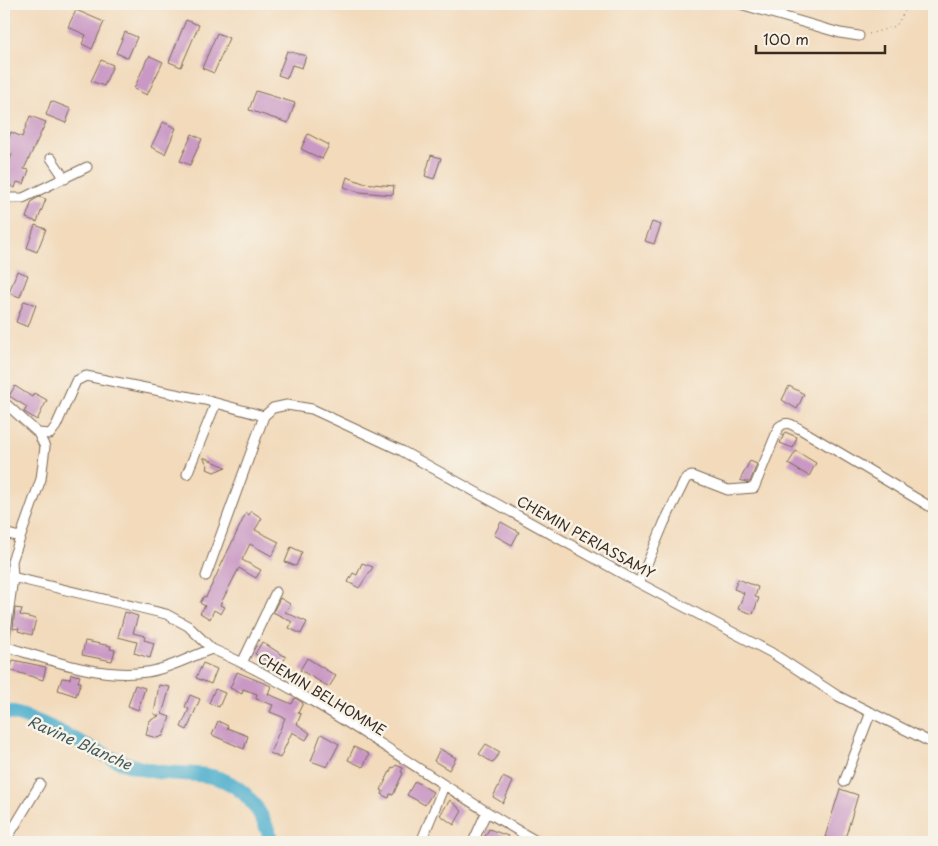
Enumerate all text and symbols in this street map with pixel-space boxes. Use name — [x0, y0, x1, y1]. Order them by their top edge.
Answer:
scale bar — [756, 22, 884, 54]
text: 100 m — [763, 27, 809, 50]
street label: CHEMIN PERIASSAMY — [513, 490, 659, 584]
street label: CHEMIN BELHOMME — [254, 647, 390, 741]
water label: Ravine Blanche — [24, 709, 136, 776]

